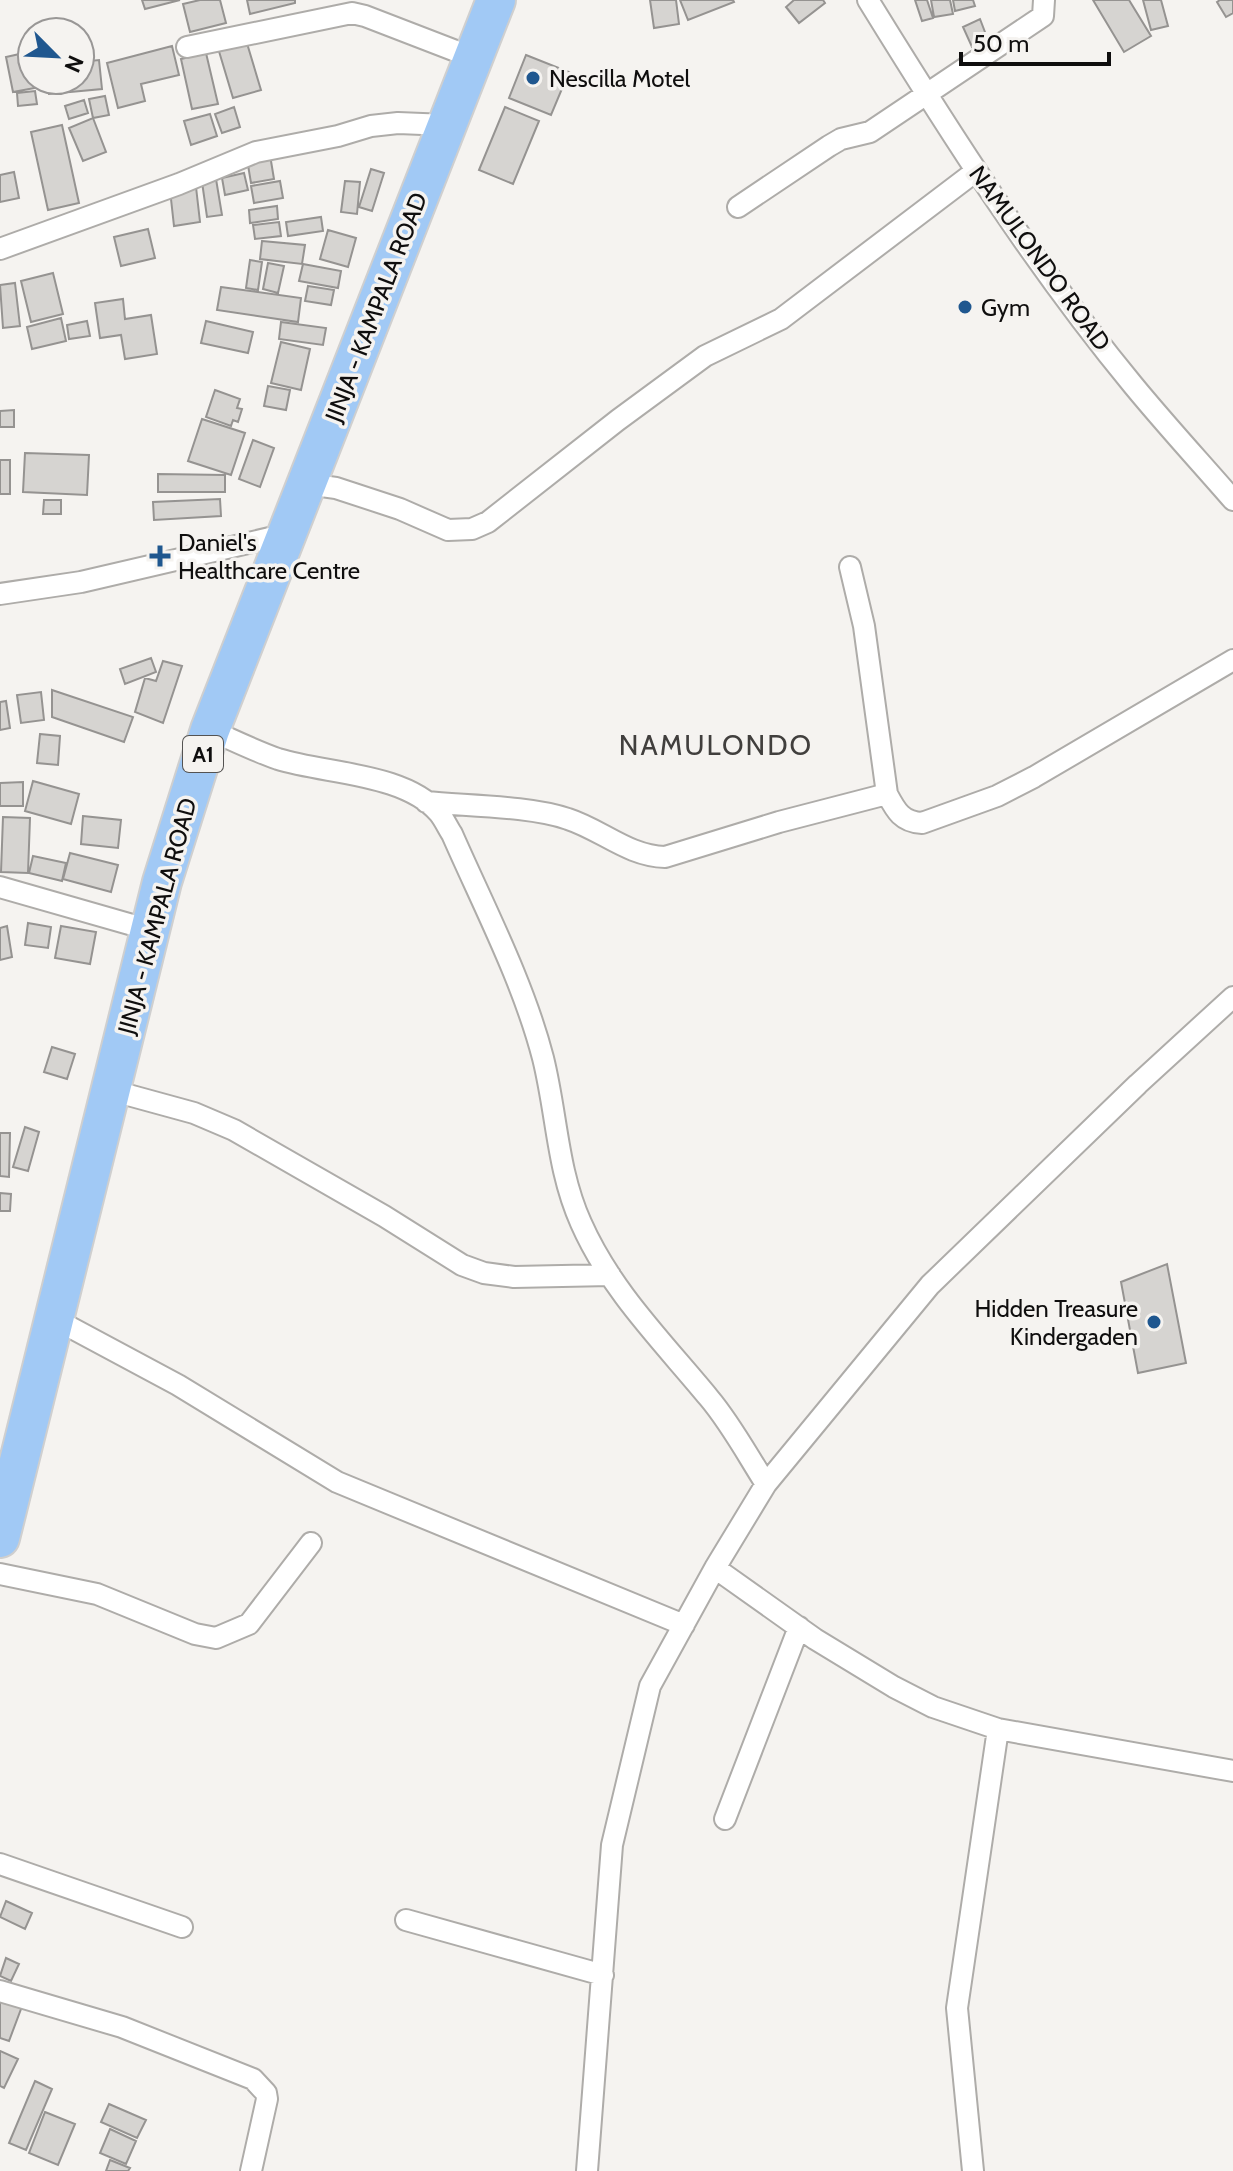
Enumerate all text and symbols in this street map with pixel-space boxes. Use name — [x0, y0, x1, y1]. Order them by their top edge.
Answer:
north arrow — [16, 16, 96, 96]
scale bar — [961, 16, 1109, 66]
text: 50 m — [973, 29, 1029, 58]
text: N — [58, 51, 89, 77]
place label: Nescilla Motel — [549, 64, 691, 93]
marker: Nescilla Motel — [524, 69, 542, 87]
street label: NAMULONDO ROAD — [963, 160, 1117, 356]
street label: JINJA - KAMPALA ROAD — [318, 188, 433, 427]
place label: Gym — [981, 293, 1030, 322]
marker: Gym — [956, 298, 974, 316]
place label: Daniel's Healthcare Centre — [178, 528, 360, 585]
marker: Daniel's Healthcare Centre — [149, 545, 171, 567]
district label: NAMULONDO — [619, 728, 813, 762]
road number: A1 — [183, 736, 223, 772]
street label: JINJA - KAMPALA ROAD — [111, 795, 203, 1038]
place label: Hidden Treasure Kindergaden — [975, 1294, 1138, 1351]
marker: Hidden Treasure Kindergaden — [1145, 1313, 1163, 1331]

